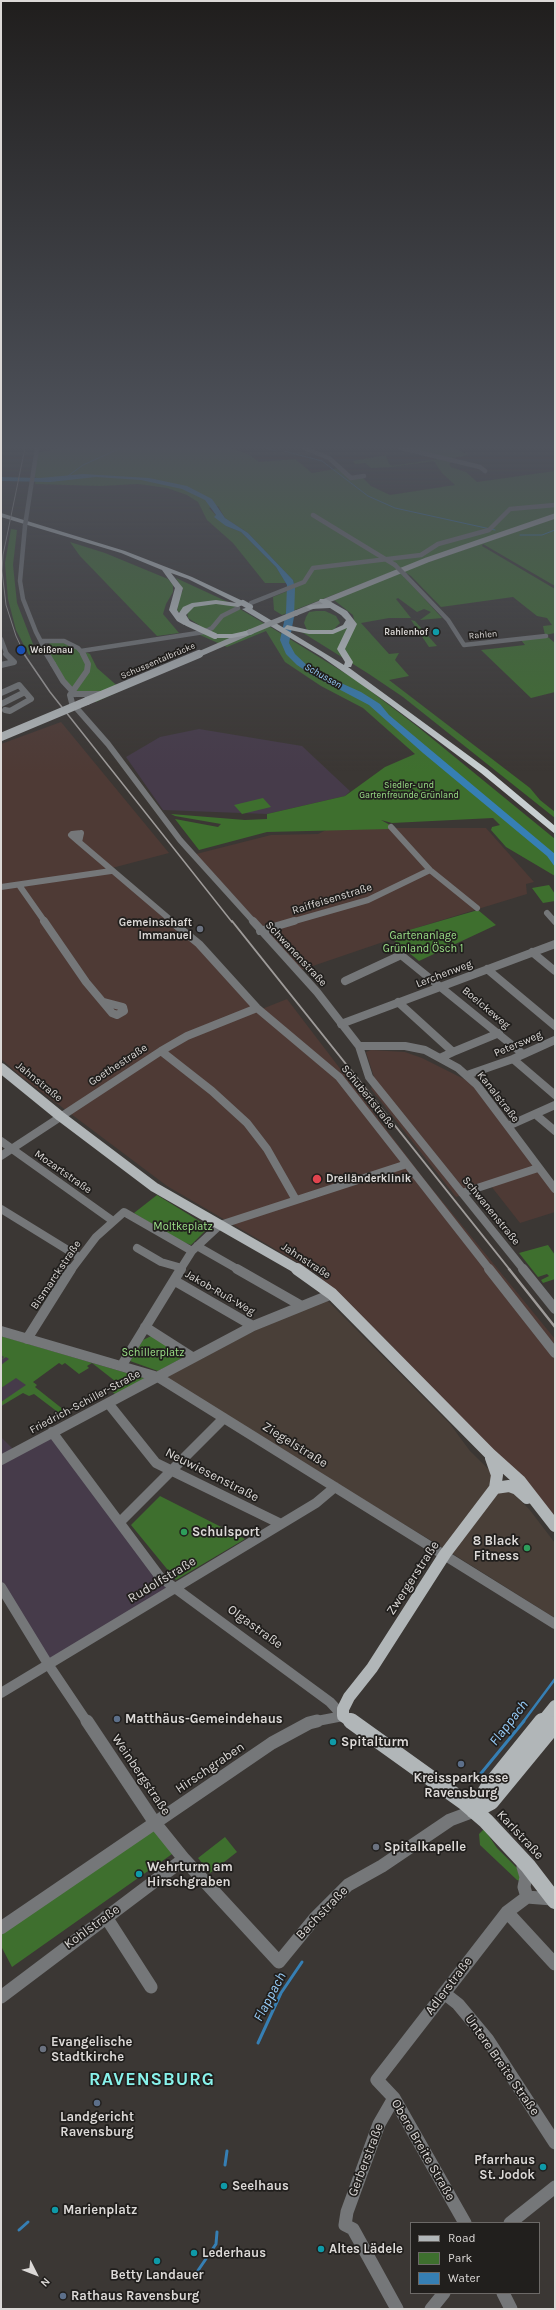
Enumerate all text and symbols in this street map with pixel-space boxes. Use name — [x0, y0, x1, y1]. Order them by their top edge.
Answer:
place label: Rahlenhof — [384, 627, 428, 637]
marker: Rahlenhof — [431, 627, 441, 637]
street label: Rahlen — [468, 628, 498, 642]
street label: Schussentalbrücke — [119, 640, 197, 682]
marker: Weißenau — [15, 644, 27, 656]
place label: Weißenau — [30, 645, 73, 655]
water label: Schussen — [302, 661, 344, 691]
park label: Siedler- und Gartenfreunde Grünland — [359, 780, 459, 801]
street label: Raiffeisenstraße — [290, 881, 374, 917]
place label: Gemeinschaft Immanuel — [119, 916, 192, 942]
street label: Schwanenstraße — [262, 919, 330, 989]
marker: Gemeinschaft Immanuel — [195, 924, 205, 934]
park label: Gartenanlage Grünland Ösch 1 — [383, 929, 463, 955]
street label: Lerchenweg — [414, 957, 474, 991]
street label: Boelckeweg — [459, 984, 513, 1032]
street label: Petersweg — [492, 1028, 544, 1060]
street label: Goethestraße — [86, 1041, 150, 1089]
street label: Jahnstraße — [13, 1059, 65, 1105]
street label: Schubertstraße — [338, 1062, 398, 1132]
street label: Kanalstraße — [474, 1069, 522, 1125]
street label: Mozartstraße — [32, 1147, 94, 1197]
place label: Dreiländerklinik — [326, 1172, 411, 1186]
marker: Dreiländerklinik — [311, 1173, 323, 1185]
street label: Schwanenstraße — [459, 1174, 523, 1248]
park label: Moltkeplatz — [153, 1220, 213, 1234]
street label: Bismarckstraße — [28, 1238, 84, 1312]
street label: Jahnstraße — [279, 1240, 333, 1282]
street label: Jakob-Ruß-Weg — [183, 1268, 257, 1318]
park label: Schillerplatz — [122, 1346, 184, 1360]
street label: Friedrich-Schiller-Straße — [27, 1367, 143, 1437]
street label: Ziegelstraße — [259, 1419, 331, 1471]
street label: Neuwiesenstraße — [163, 1445, 261, 1505]
place label: Schulsport — [192, 1524, 260, 1540]
marker: Schulsport — [179, 1527, 189, 1537]
place label: 8 Black Fitness — [473, 1533, 519, 1564]
street label: Zwergerstraße — [383, 1538, 443, 1618]
marker: 8 Black Fitness — [522, 1543, 532, 1553]
street label: Rudolfstraße — [125, 1554, 199, 1606]
street label: Olgastraße — [224, 1602, 286, 1652]
water label: Flappach — [486, 1697, 532, 1749]
place label: Matthäus-Gemeindehaus — [125, 1711, 283, 1727]
marker: Matthäus-Gemeindehaus — [112, 1714, 122, 1724]
street label: Weinbergstraße — [108, 1732, 174, 1818]
place label: Spitalturm — [341, 1734, 409, 1750]
marker: Spitalturm — [328, 1737, 338, 1747]
street label: Hirschgraben — [172, 1739, 248, 1797]
marker: Kreissparkasse Ravensburg — [456, 1759, 466, 1769]
place label: Kreissparkasse Ravensburg — [413, 1770, 509, 1801]
street label: Karlstraße — [493, 1807, 547, 1863]
place label: Spitalkapelle — [384, 1839, 466, 1855]
marker: Spitalkapelle — [371, 1842, 381, 1852]
place label: Wehrturm am Hirschgraben — [147, 1859, 233, 1890]
marker: Wehrturm am Hirschgraben — [134, 1869, 144, 1879]
street label: Bachstraße — [293, 1883, 351, 1943]
street label: Kohlstraße — [61, 1902, 123, 1952]
street label: Adlerstraße — [422, 1954, 476, 2018]
water label: Flappach — [250, 1970, 290, 2024]
street label: Untere Breite Straße — [461, 2012, 543, 2118]
place label: Evangelische Stadtkirche — [51, 2034, 132, 2065]
marker: Evangelische Stadtkirche — [38, 2044, 48, 2054]
district label: RAVENSBURG — [89, 2069, 215, 2091]
street label: Obere Breite Straße — [388, 2097, 458, 2203]
marker: Landgericht Ravensburg — [92, 2098, 102, 2108]
place label: Landgericht Ravensburg — [60, 2109, 134, 2140]
street label: Gerberstraße — [345, 2121, 387, 2199]
place label: Pfarrhaus St. Jodok — [474, 2152, 535, 2183]
marker: Pfarrhaus St. Jodok — [538, 2162, 548, 2172]
place label: Seelhaus — [232, 2178, 289, 2194]
marker: Seelhaus — [219, 2181, 229, 2191]
place label: Marienplatz — [63, 2202, 137, 2218]
marker: Marienplatz — [50, 2205, 60, 2215]
legend — [410, 2222, 540, 2294]
text: Road — [448, 2231, 476, 2245]
place label: Altes Lädele — [329, 2241, 403, 2257]
marker: Altes Lädele — [316, 2244, 326, 2254]
place label: Lederhaus — [202, 2245, 266, 2261]
marker: Lederhaus — [189, 2248, 199, 2258]
text: Park — [448, 2251, 472, 2265]
north arrow — [16, 2254, 56, 2294]
marker: Betty Landauer — [152, 2256, 162, 2266]
place label: Betty Landauer — [110, 2267, 204, 2283]
text: Water — [448, 2271, 480, 2285]
text: N — [38, 2275, 53, 2290]
place label: Rathaus Ravensburg — [71, 2288, 199, 2304]
marker: Rathaus Ravensburg — [58, 2291, 68, 2301]

